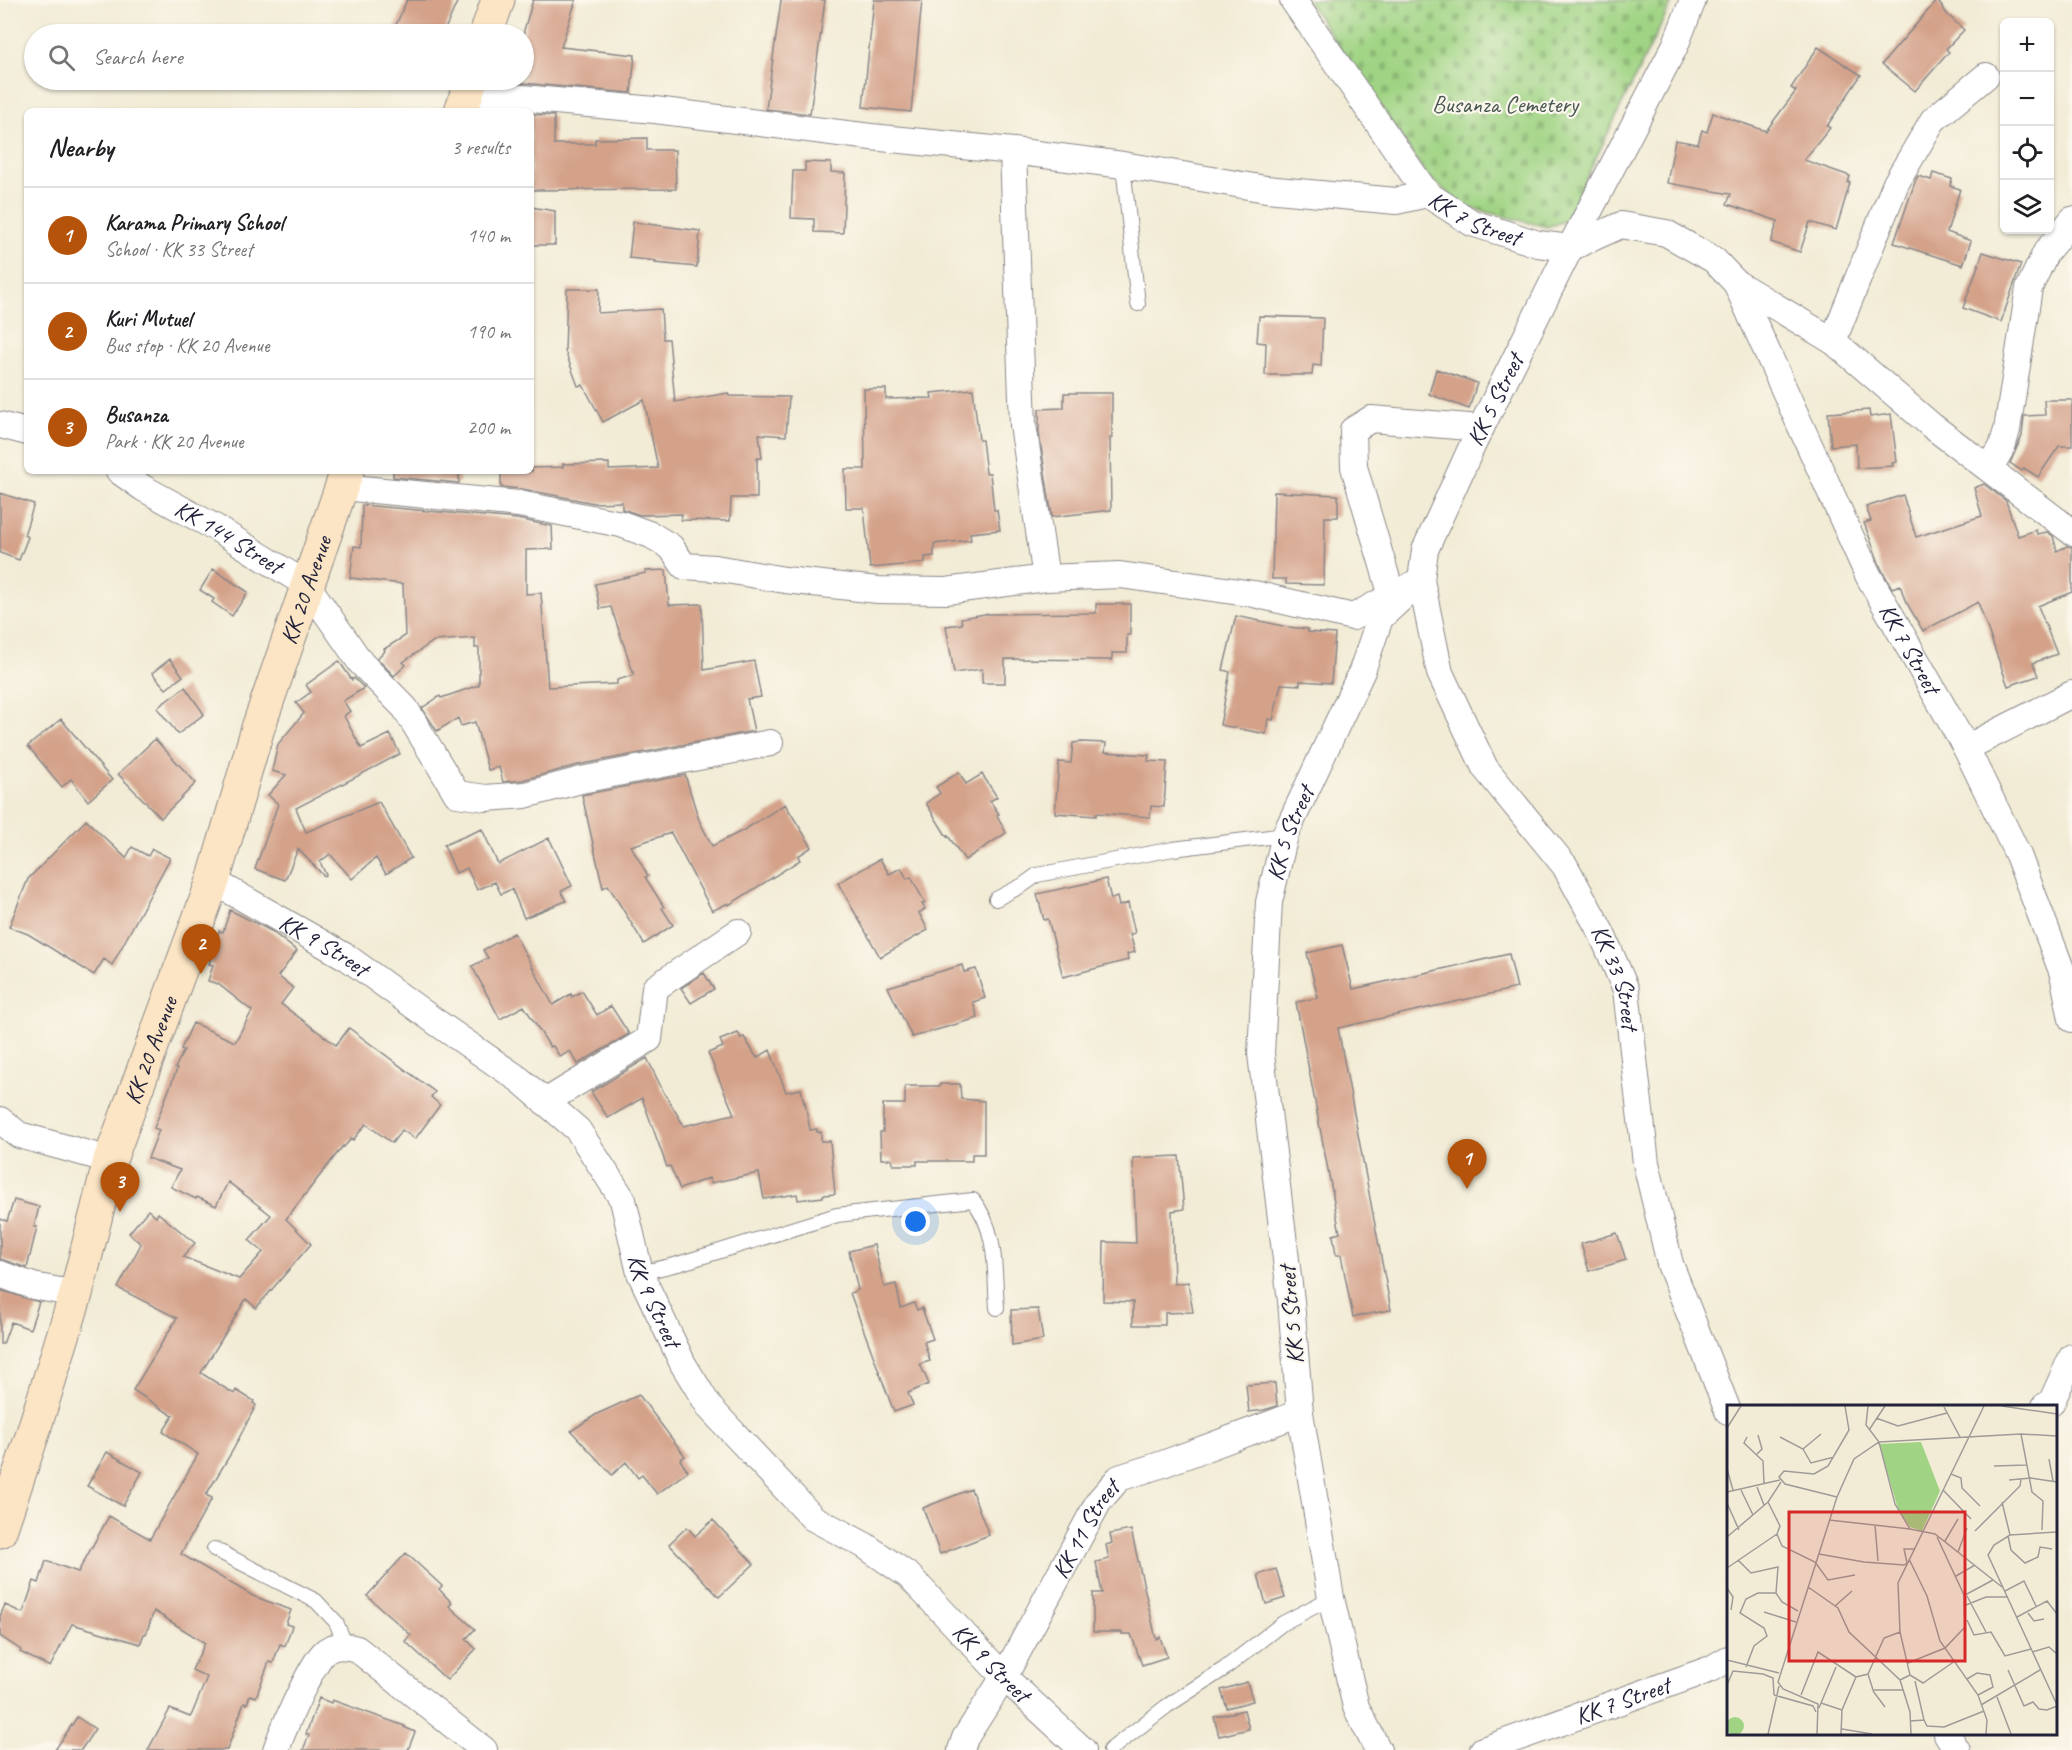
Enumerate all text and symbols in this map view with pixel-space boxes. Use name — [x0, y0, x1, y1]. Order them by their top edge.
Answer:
map controls — [2000, 18, 2054, 234]
button: + — [2000, 18, 2054, 72]
search box — [24, 24, 534, 90]
icon: search — [45, 41, 78, 74]
text: Search here — [93, 43, 183, 71]
button: − — [2000, 72, 2054, 126]
park label: Busanza Cemetery — [1432, 89, 1580, 119]
button: locate — [2000, 126, 2054, 180]
text: Nearby — [48, 131, 113, 164]
text: 3 results — [451, 135, 510, 160]
button: layers — [2000, 180, 2054, 234]
street label: KK 7 Street — [1423, 184, 1527, 253]
text: Karama Primary School — [105, 209, 283, 237]
text: 1 — [63, 223, 72, 248]
text: 140 m — [467, 223, 510, 248]
text: School · KK 33 Street — [105, 237, 253, 262]
text: Kuri Mutuel — [105, 305, 191, 333]
text: 2 — [63, 319, 72, 344]
text: 190 m — [467, 319, 510, 344]
text: Bus stop · KK 20 Avenue — [105, 333, 269, 358]
street label: KK 5 Street — [1460, 346, 1532, 451]
text: Busanza — [105, 401, 168, 429]
text: 3 — [63, 415, 72, 440]
text: 200 m — [467, 415, 510, 440]
text: Park · KK 20 Avenue — [105, 429, 244, 454]
street label: KK 144 Street — [170, 493, 290, 582]
street label: KK 20 Avenue — [273, 530, 339, 648]
street label: KK 7 Street — [1872, 598, 1949, 701]
street label: KK 5 Street — [1260, 779, 1322, 883]
street label: KK 9 Street — [274, 907, 377, 985]
street label: KK 33 Street — [1585, 919, 1646, 1034]
pin: 2 — [182, 924, 220, 974]
street label: KK 20 Avenue — [117, 990, 185, 1108]
pin: 1 — [1448, 1140, 1486, 1189]
pin: 3 — [100, 1162, 140, 1212]
your location — [901, 1207, 930, 1236]
street label: KK 9 Street — [621, 1252, 689, 1355]
street label: KK 5 Street — [1271, 1262, 1310, 1365]
inset map — [1727, 1405, 2057, 1735]
street label: KK 11 Street — [1045, 1471, 1128, 1584]
street label: KK 9 Street — [946, 1617, 1039, 1711]
street label: KK 7 Street — [1571, 1669, 1677, 1731]

